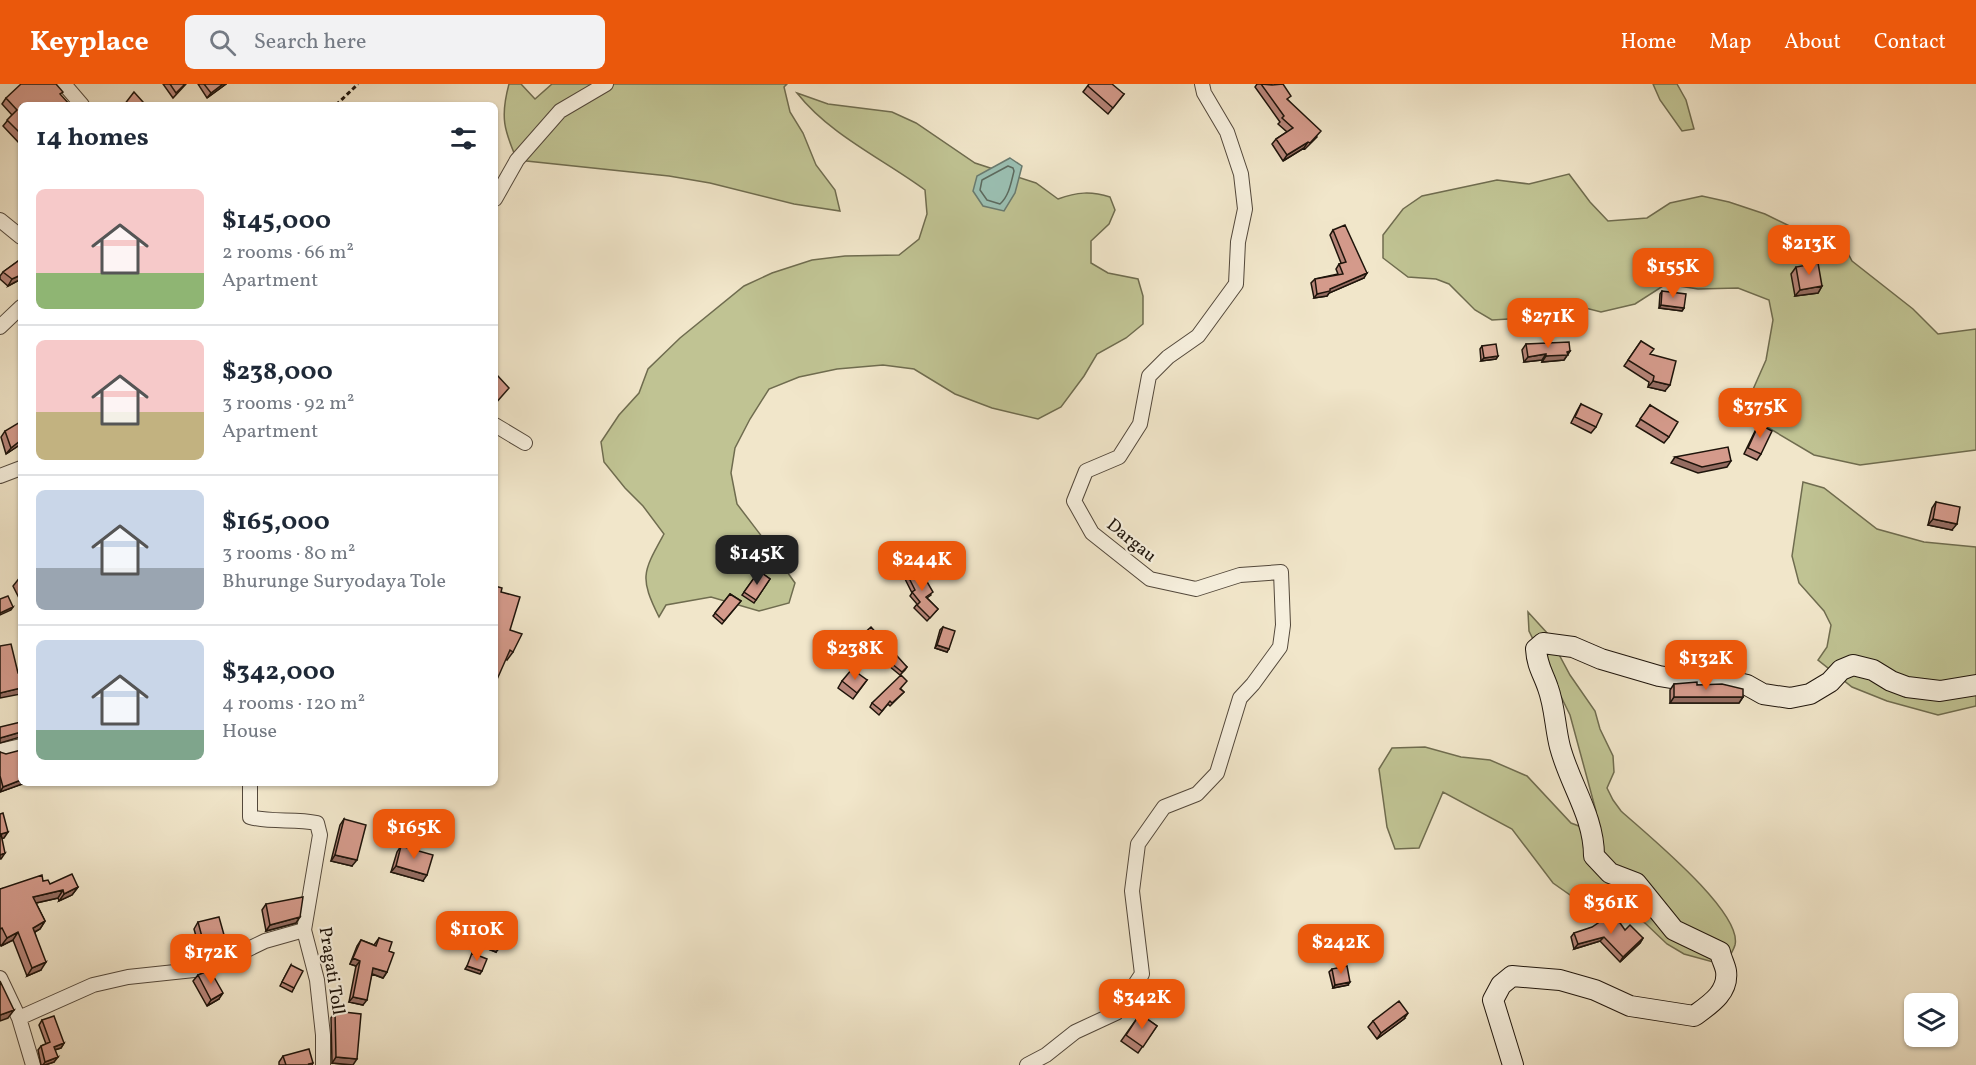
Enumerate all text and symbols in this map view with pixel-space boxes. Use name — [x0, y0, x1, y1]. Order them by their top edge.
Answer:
search box — [185, 15, 605, 69]
text: Keyplace — [30, 23, 149, 62]
icon: search — [206, 26, 239, 59]
text: Search here — [254, 27, 366, 58]
text: Home — [1621, 28, 1676, 57]
text: Map — [1709, 28, 1751, 57]
text: About — [1784, 28, 1841, 57]
text: Contact — [1874, 28, 1946, 57]
text: 14 homes — [36, 120, 149, 156]
icon: filters — [447, 122, 480, 155]
text: $145,000 — [222, 203, 331, 239]
icon: home — [84, 213, 156, 285]
pin: $213K — [1767, 225, 1851, 276]
text: $213K — [1782, 230, 1836, 258]
text: 2 rooms · 66 m² — [222, 239, 354, 267]
pin: $155K — [1631, 248, 1715, 299]
text: $155K — [1647, 253, 1699, 281]
text: Apartment — [222, 267, 318, 295]
pin: $271K — [1506, 298, 1590, 349]
text: $271K — [1521, 303, 1575, 331]
text: $238,000 — [222, 354, 333, 390]
icon: home — [84, 364, 156, 436]
pin: $375K — [1718, 388, 1802, 439]
text: 3 rooms · 92 m² — [222, 390, 354, 418]
text: $375K — [1732, 393, 1788, 421]
text: Apartment — [222, 418, 318, 446]
text: $165,000 — [222, 504, 330, 540]
street label: Dargau — [1101, 513, 1161, 569]
icon: home — [84, 514, 156, 586]
pin: $145K — [715, 535, 799, 586]
text: 3 rooms · 80 m² — [222, 540, 355, 568]
text: $145K — [729, 540, 785, 568]
pin: $244K — [880, 541, 964, 592]
text: $244K — [892, 546, 952, 574]
text: Bhurunge Suryodaya Tole — [222, 568, 446, 596]
pin: $238K — [813, 630, 897, 681]
text: $238K — [827, 635, 883, 663]
pin: $132K — [1664, 640, 1748, 691]
text: $132K — [1679, 645, 1733, 673]
text: $342,000 — [222, 654, 335, 690]
icon: home — [84, 664, 156, 736]
text: 4 rooms · 120 m² — [222, 690, 365, 718]
text: House — [222, 718, 277, 746]
pin: $165K — [372, 809, 456, 860]
text: $165K — [387, 814, 441, 842]
pin: $361K — [1569, 884, 1653, 935]
text: $361K — [1584, 889, 1638, 917]
pin: $110K — [435, 911, 519, 962]
text: $110K — [450, 916, 504, 944]
pin: $242K — [1299, 924, 1383, 975]
street label: Pragati Toll — [312, 925, 350, 1017]
text: $242K — [1312, 929, 1370, 957]
pin: $172K — [169, 934, 253, 985]
text: $172K — [184, 939, 238, 967]
pin: $342K — [1100, 979, 1184, 1030]
text: $342K — [1113, 984, 1171, 1012]
map controls — [1904, 993, 1958, 1047]
button: layers — [1904, 993, 1958, 1047]

